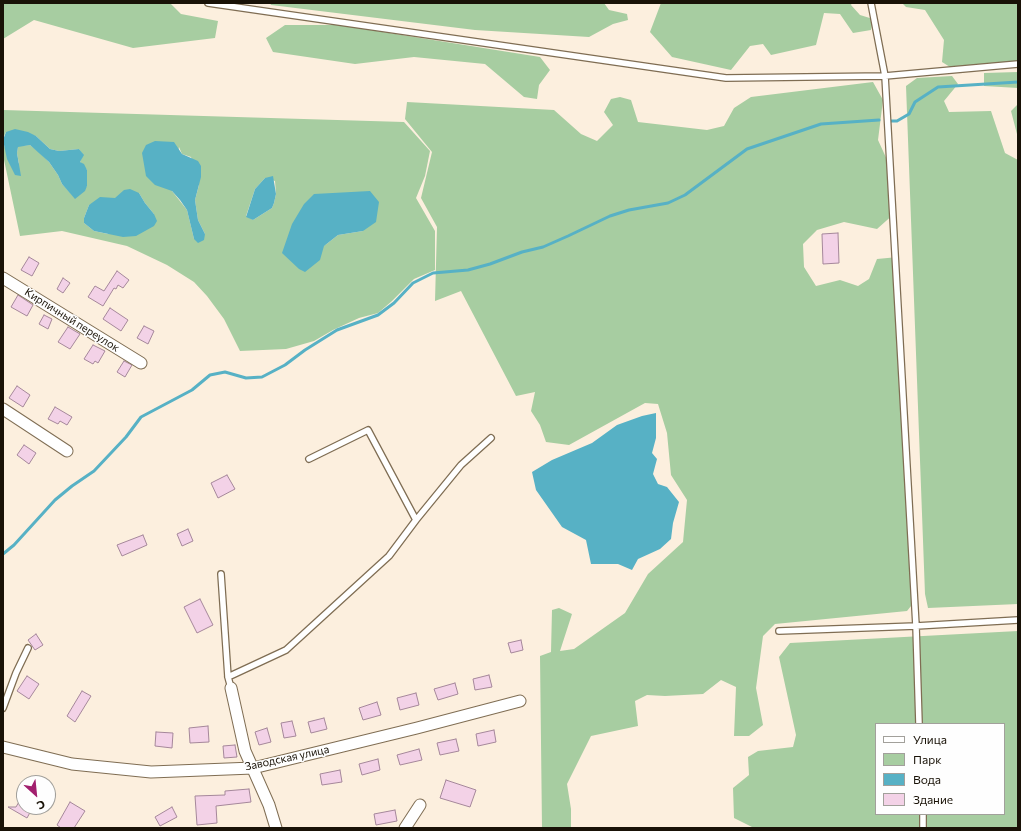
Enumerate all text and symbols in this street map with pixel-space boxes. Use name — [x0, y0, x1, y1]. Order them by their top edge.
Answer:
street label: Кирпичный переулок — [22, 285, 122, 355]
legend — [875, 723, 1005, 815]
text: Улица — [913, 732, 947, 746]
street label: Заводская улица — [244, 743, 330, 773]
text: Парк — [913, 752, 942, 766]
text: Вода — [913, 772, 941, 786]
north arrow — [16, 775, 56, 815]
text: Здание — [913, 792, 953, 806]
text: С — [35, 798, 48, 813]

